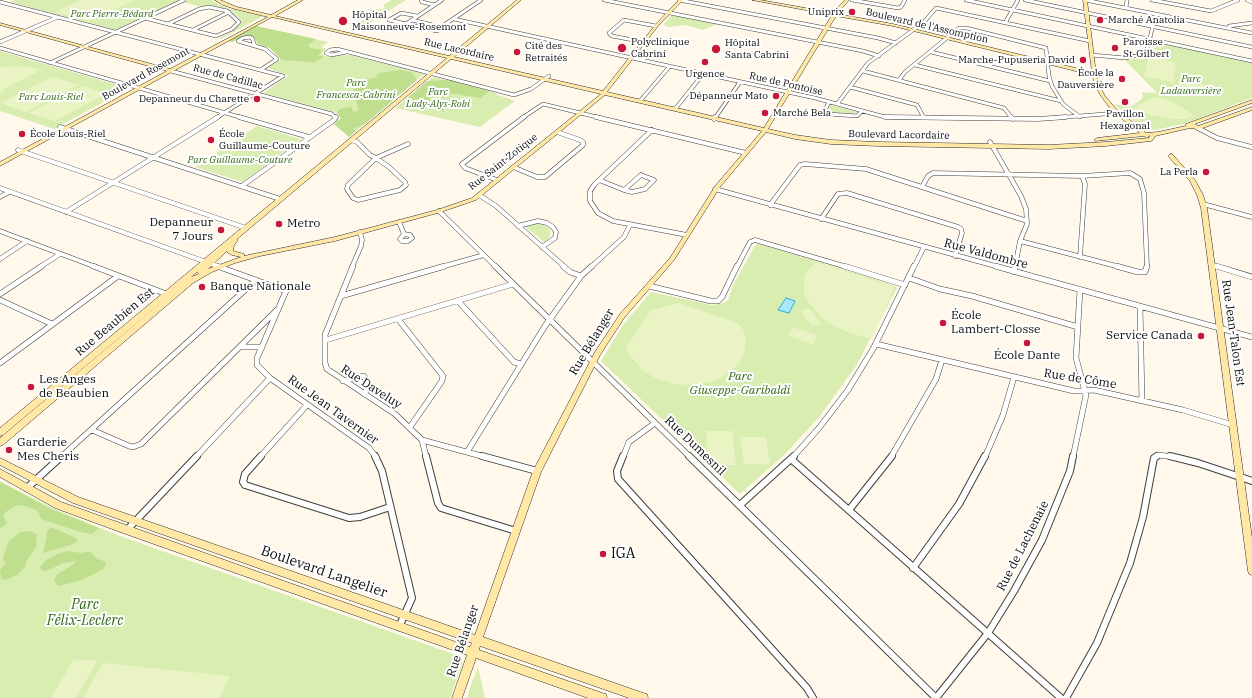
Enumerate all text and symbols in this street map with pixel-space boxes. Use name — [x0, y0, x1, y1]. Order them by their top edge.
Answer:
place label: Uniprix — [808, 6, 844, 18]
street label: Boulevard de l'Assomption — [865, 6, 989, 46]
marker: Uniprix — [847, 7, 857, 17]
park label: Parc Pierre-Bédard — [70, 8, 154, 20]
place label: Hôpital Maisonneuve-Rosemont — [352, 9, 466, 32]
place label: Marché Anatolia — [1108, 14, 1185, 26]
marker: Hôpital Maisonneuve-Rosemont — [337, 15, 349, 27]
marker: Marché Anatolia — [1095, 15, 1105, 25]
street label: Rue Lacordaire — [423, 36, 495, 64]
place label: Polyclinique Cabrini — [631, 36, 689, 60]
place label: Paroisse St-Gilbert — [1123, 36, 1169, 60]
place label: Hôpital Santa Cabrini — [725, 37, 789, 60]
place label: Cité des Retraités — [525, 40, 567, 64]
marker: Polyclinique Cabrini — [616, 42, 628, 54]
marker: Hôpital Santa Cabrini — [710, 43, 722, 55]
marker: Paroisse St-Gilbert — [1110, 43, 1120, 53]
street label: Boulevard Rosemont — [100, 45, 192, 103]
marker: Cité des Retraités — [512, 47, 522, 57]
place label: Marche-Pupuseria David — [958, 54, 1075, 66]
marker: Marche-Pupuseria David — [1078, 55, 1088, 65]
marker: Urgence — [700, 57, 710, 67]
street label: Rue de Cadillac — [192, 62, 264, 92]
place label: École la Dauversière — [1057, 67, 1114, 90]
place label: Urgence — [685, 68, 725, 80]
street label: Rue de Pontoise — [748, 70, 824, 98]
park label: Parc Ladauversière — [1161, 73, 1221, 96]
marker: École la Dauversière — [1117, 74, 1127, 84]
park label: Parc Francesca-Cabrini — [317, 77, 395, 100]
park label: Parc Lady-Alys-Robi — [406, 86, 470, 110]
place label: Dépanneur Mato — [690, 90, 768, 102]
park label: Parc Louis-Riel — [19, 91, 83, 103]
marker: Dépanneur Mato — [771, 91, 781, 101]
place label: Depanneur du Charette — [139, 93, 249, 105]
marker: Depanneur du Charette — [252, 94, 262, 104]
marker: Pavillon Hexagonal — [1120, 97, 1130, 107]
place label: Marché Bela — [773, 107, 831, 119]
marker: Marché Bela — [760, 108, 770, 118]
place label: Pavillon Hexagonal — [1100, 108, 1150, 132]
place label: École Louis-Riel — [30, 128, 106, 140]
place label: École Guillaume-Couture — [219, 128, 310, 152]
street label: Boulevard Lacordaire — [848, 128, 950, 142]
marker: École Louis-Riel — [17, 129, 27, 139]
street label: Rue Saint-Zotique — [466, 131, 540, 193]
marker: École Guillaume-Couture — [206, 135, 216, 145]
park label: Parc Guillaume-Couture — [188, 154, 292, 166]
place label: La Perla — [1160, 166, 1198, 178]
marker: La Perla — [1201, 167, 1211, 177]
place label: Depanneur 7 Jours — [150, 216, 213, 244]
place label: Metro — [287, 217, 320, 231]
marker: Metro — [274, 219, 284, 229]
marker: Depanneur 7 Jours — [216, 225, 226, 235]
street label: Rue Valdombre — [942, 236, 1030, 272]
street label: Rue Jean-Talon Est — [1218, 279, 1248, 387]
place label: Banque Nationale — [210, 280, 311, 294]
marker: Banque Nationale — [197, 282, 207, 292]
street label: Rue Beaubien Est — [73, 285, 157, 359]
street label: Rue Bélanger — [566, 306, 618, 378]
place label: École Lambert-Closse — [951, 309, 1040, 337]
marker: École Lambert-Closse — [938, 318, 948, 328]
place label: Service Canada — [1106, 329, 1193, 343]
marker: Service Canada — [1196, 331, 1206, 341]
marker: École Dante — [1022, 338, 1032, 348]
place label: École Dante — [994, 349, 1060, 363]
street label: Rue Daveluy — [338, 362, 404, 412]
street label: Rue de Côme — [1043, 366, 1117, 392]
park label: Parc Giuseppe-Garibaldi — [690, 370, 790, 398]
street label: Rue Jean Tavernier — [285, 372, 381, 448]
place label: Les Anges de Beaubien — [39, 373, 109, 401]
marker: Les Anges de Beaubien — [26, 382, 36, 392]
street label: Rue Dumesnil — [661, 413, 729, 479]
place label: Garderie Mes Cheris — [17, 436, 79, 464]
marker: Garderie Mes Cheris — [4, 445, 14, 455]
street label: Rue de Lachenaie — [994, 498, 1052, 594]
street label: Boulevard Langelier — [258, 542, 390, 602]
place label: IGA — [611, 546, 635, 562]
marker: IGA — [598, 549, 608, 559]
park label: Parc Félix-Leclerc — [47, 597, 123, 630]
street label: Rue Bélanger — [444, 603, 482, 679]

